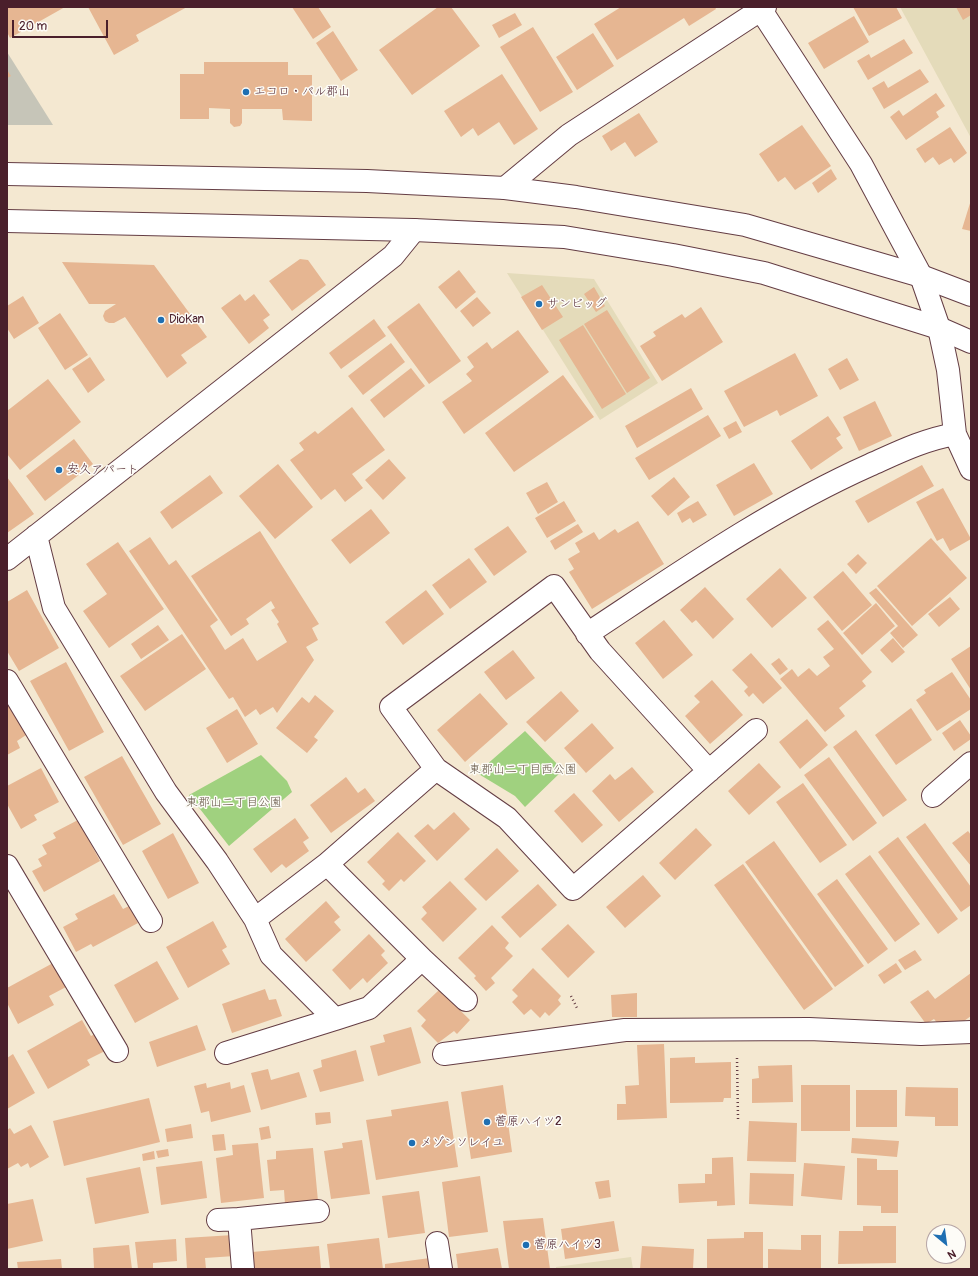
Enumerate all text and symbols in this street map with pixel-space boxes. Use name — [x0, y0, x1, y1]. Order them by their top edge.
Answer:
scale bar — [14, 12, 110, 38]
text: 20 m — [19, 19, 47, 34]
place label: エコロ・パル郡山 — [254, 85, 350, 99]
marker: エコロ・パル郡山 — [241, 87, 251, 97]
place label: サンビッグ — [547, 297, 607, 311]
marker: サンビッグ — [534, 299, 544, 309]
place label: DioKan — [169, 313, 204, 327]
marker: DioKan — [156, 315, 166, 325]
place label: 安久アパート — [67, 463, 139, 477]
marker: 安久アパート — [54, 465, 64, 475]
park label: 東郡山二丁目西公園 — [469, 763, 577, 777]
park label: 東郡山二丁目公園 — [186, 796, 282, 810]
place label: 菅原ハイツ2 — [495, 1115, 562, 1129]
marker: 菅原ハイツ2 — [482, 1117, 492, 1127]
place label: メゾンソレイユ — [420, 1136, 504, 1150]
marker: メゾンソレイユ — [407, 1138, 417, 1148]
north arrow — [926, 1224, 966, 1264]
place label: 菅原ハイツ3 — [534, 1238, 601, 1252]
marker: 菅原ハイツ3 — [521, 1240, 531, 1250]
text: N — [945, 1247, 958, 1262]

